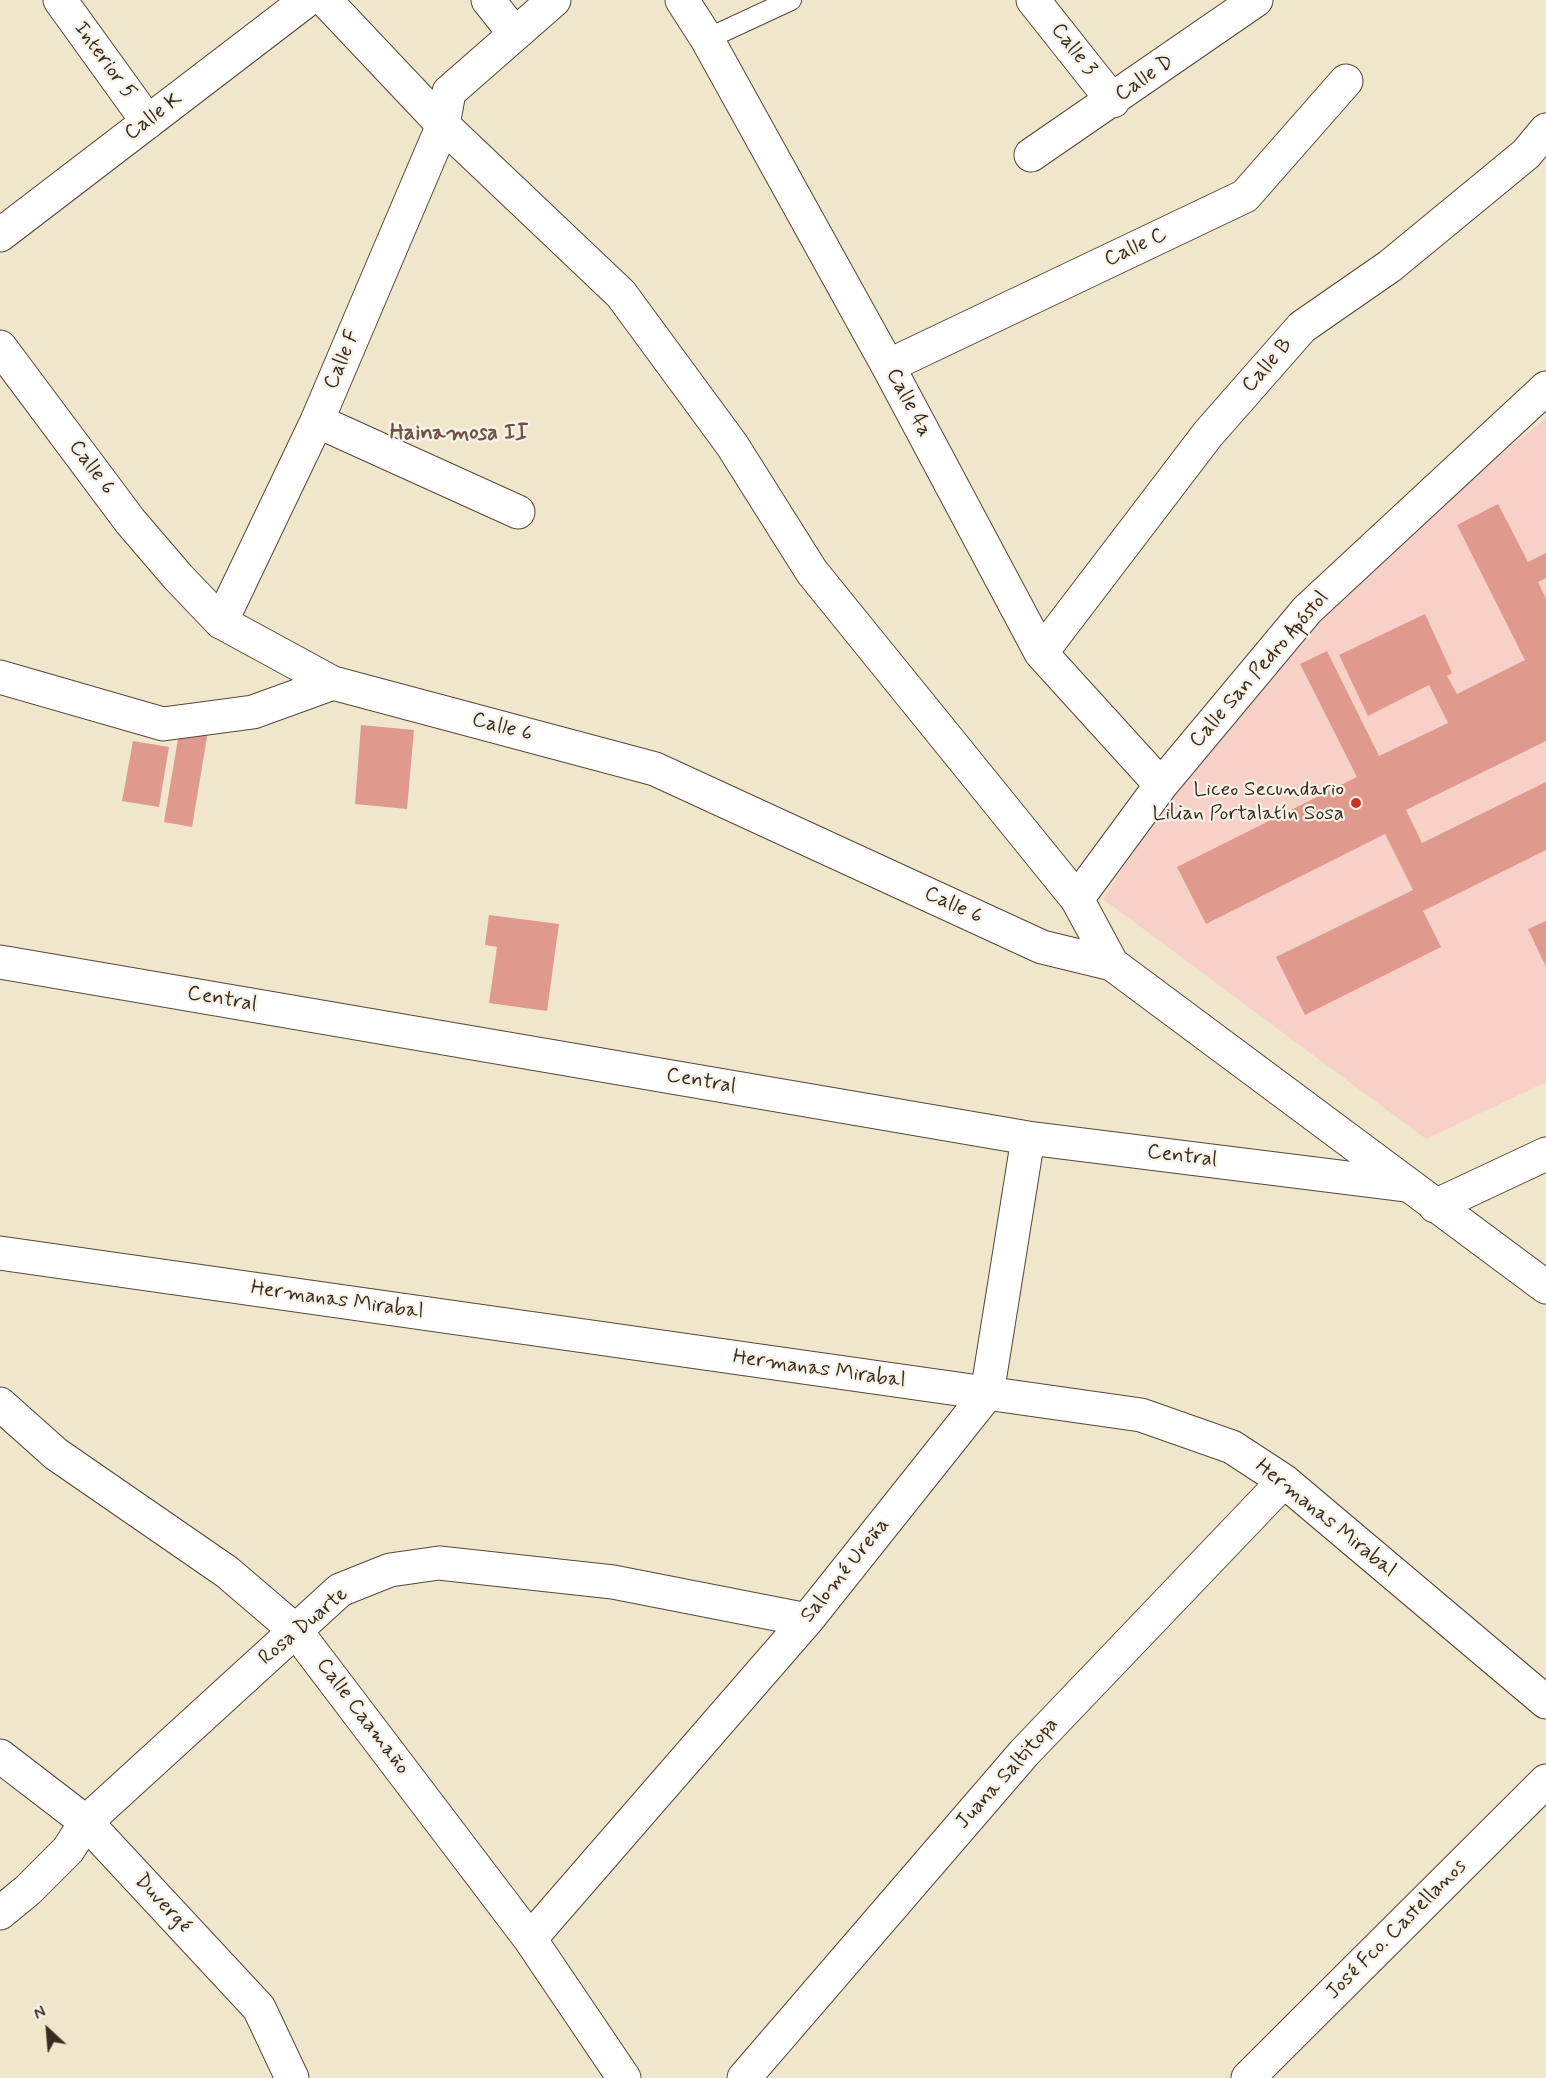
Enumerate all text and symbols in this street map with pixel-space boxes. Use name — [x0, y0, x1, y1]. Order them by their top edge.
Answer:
street label: Interior 5 — [67, 17, 141, 105]
street label: Calle 3 — [1045, 18, 1101, 82]
street label: Calle D — [1111, 50, 1179, 108]
street label: Calle K — [120, 87, 188, 147]
street label: Calle C — [1101, 223, 1171, 273]
street label: Calle F — [319, 327, 367, 393]
street label: Calle B — [1237, 334, 1299, 398]
street label: Calle 4a — [880, 364, 936, 442]
district label: Hainamosa II — [390, 421, 528, 447]
street label: Calle 6 — [62, 436, 120, 500]
street label: Calle San Pedro Apóstol — [1185, 586, 1335, 754]
street label: Calle 6 — [469, 708, 535, 748]
place label: Liceo Secundario Lilian Portalatín Sosa — [1152, 778, 1344, 828]
marker: Liceo Secundario Lilian Portalatín Sosa — [1349, 796, 1363, 810]
street label: Calle 6 — [920, 882, 986, 930]
street label: Central — [185, 981, 259, 1019]
street label: Central — [664, 1063, 738, 1101]
street label: Central — [1146, 1140, 1218, 1174]
street label: Hermanas Mirabal — [249, 1276, 425, 1326]
street label: Hermanas Mirabal — [731, 1345, 907, 1395]
street label: Hermanas Mirabal — [1249, 1454, 1401, 1584]
street label: Salomé Ureña — [796, 1513, 896, 1629]
street label: Rosa Duarte — [254, 1582, 354, 1672]
street label: Calle Caamaño — [310, 1654, 414, 1780]
street label: Juana Saltitopa — [951, 1713, 1065, 1835]
street label: José Fco. Castellanos — [1321, 1854, 1473, 2006]
street label: Duvergé — [128, 1869, 196, 1939]
north arrow — [18, 2000, 78, 2060]
text: N — [30, 2002, 49, 2025]

